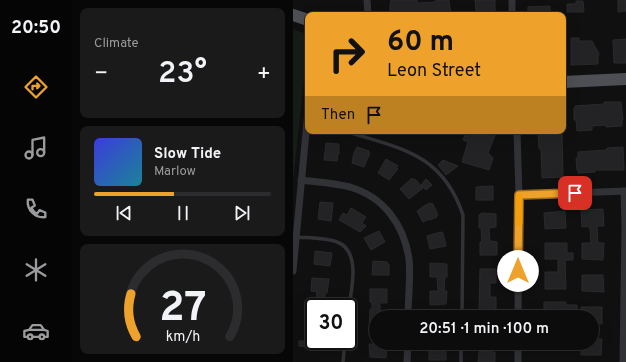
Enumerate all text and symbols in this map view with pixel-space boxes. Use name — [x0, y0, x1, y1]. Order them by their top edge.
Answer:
text: 20:50 — [11, 17, 61, 40]
text: 60 m — [387, 25, 454, 61]
icon: right — [321, 28, 373, 80]
text: Climate — [94, 36, 139, 52]
text: 23° — [158, 56, 207, 93]
text: Leon Street — [387, 60, 481, 83]
text: − — [94, 61, 108, 88]
text: + — [257, 61, 271, 88]
icon: directions — [22, 73, 50, 101]
icon: arrive — [363, 104, 385, 126]
text: Then — [321, 106, 355, 125]
icon: music — [22, 134, 50, 162]
text: Slow Tide — [154, 145, 221, 164]
text: Marlow — [154, 164, 196, 180]
pin — [558, 176, 592, 210]
icon: arrive — [564, 182, 586, 204]
icon: phone — [22, 195, 50, 223]
icon: previous — [113, 202, 135, 224]
icon: pause — [172, 202, 194, 224]
icon: next — [231, 202, 253, 224]
position arrow — [497, 250, 539, 292]
icon: climate — [22, 256, 50, 284]
text: 27 — [159, 283, 206, 336]
speed limit sign: 30 — [305, 298, 357, 350]
icon: car — [22, 317, 50, 345]
text: 20:51 · 1 min · 100 m — [419, 320, 549, 339]
text: km/h — [165, 328, 200, 346]

